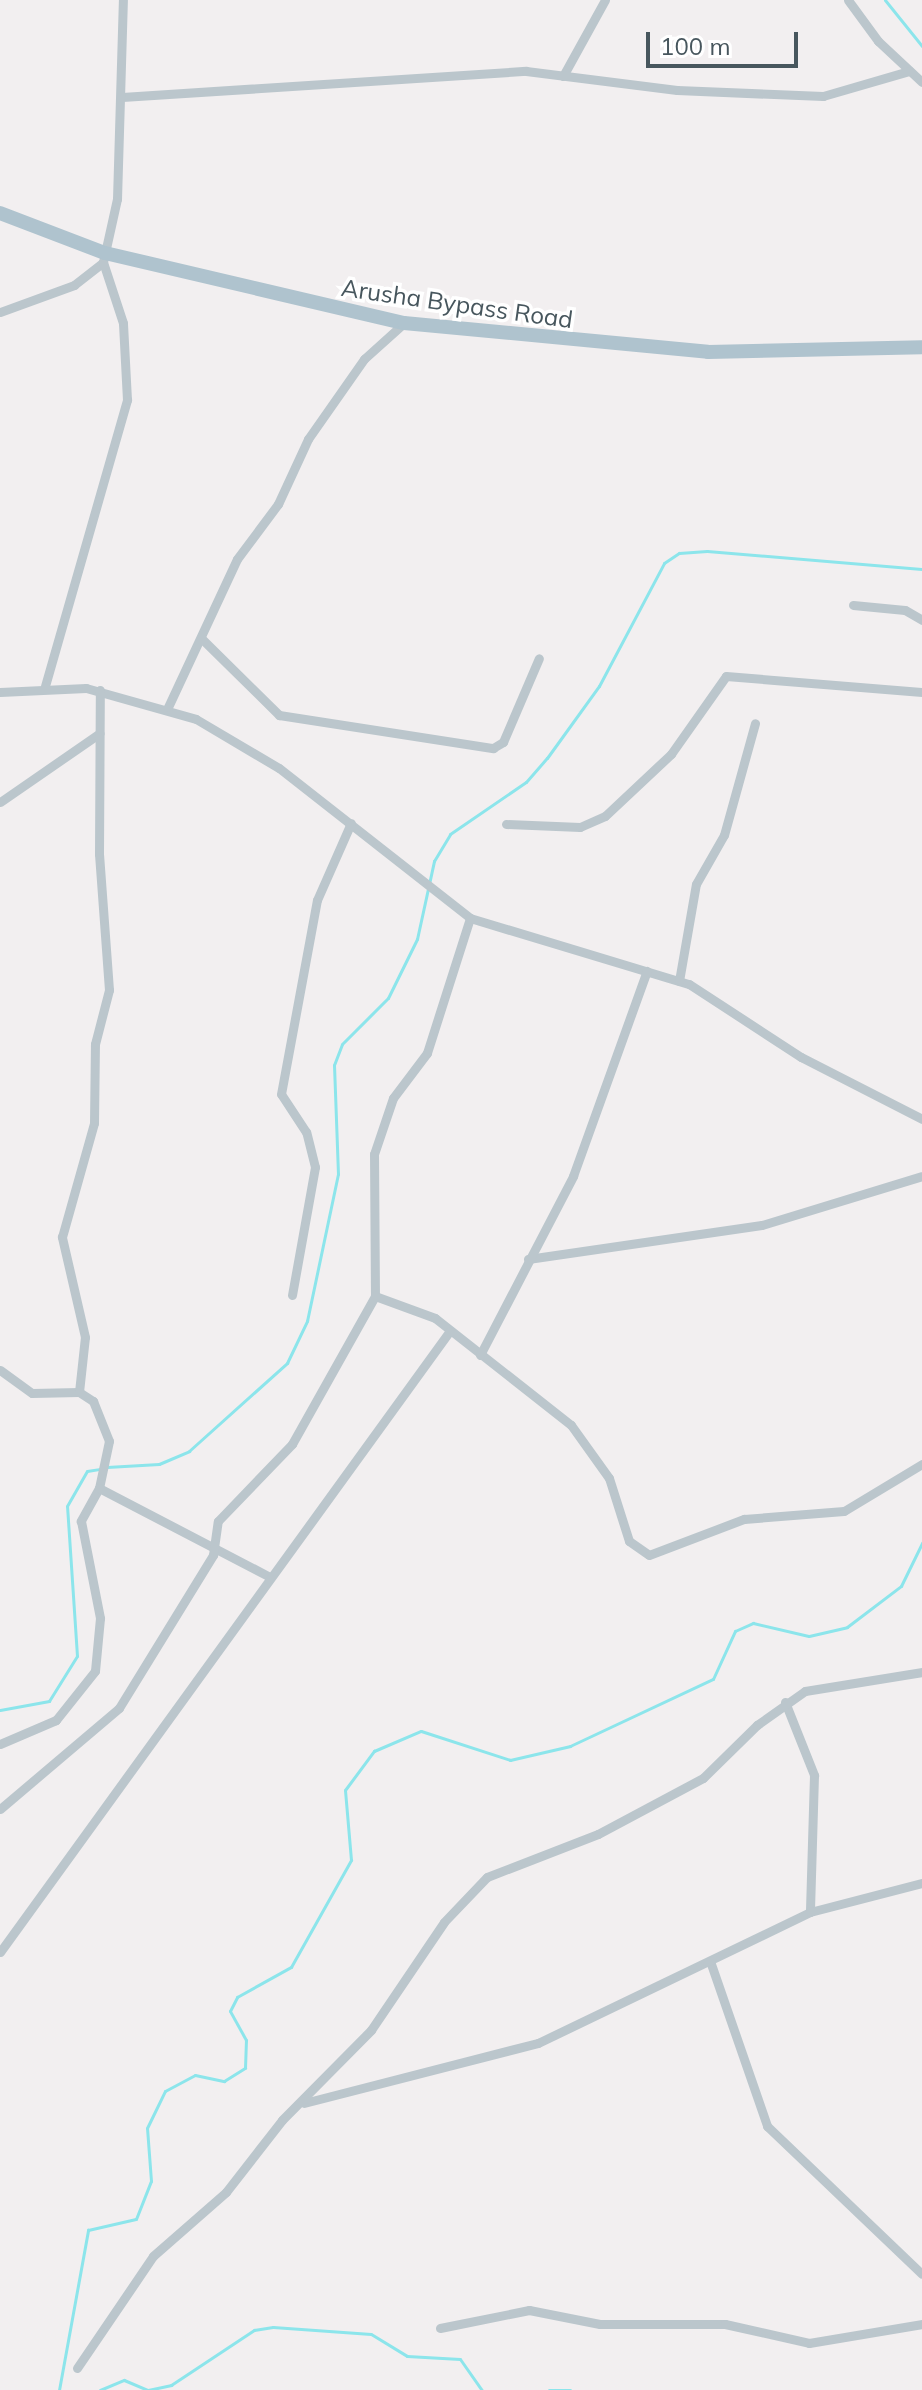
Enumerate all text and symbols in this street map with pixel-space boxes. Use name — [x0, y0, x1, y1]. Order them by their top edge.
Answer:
scale bar — [650, 16, 802, 66]
text: 100 m — [660, 31, 731, 61]
street label: Arusha Bypass Road — [339, 273, 575, 335]

